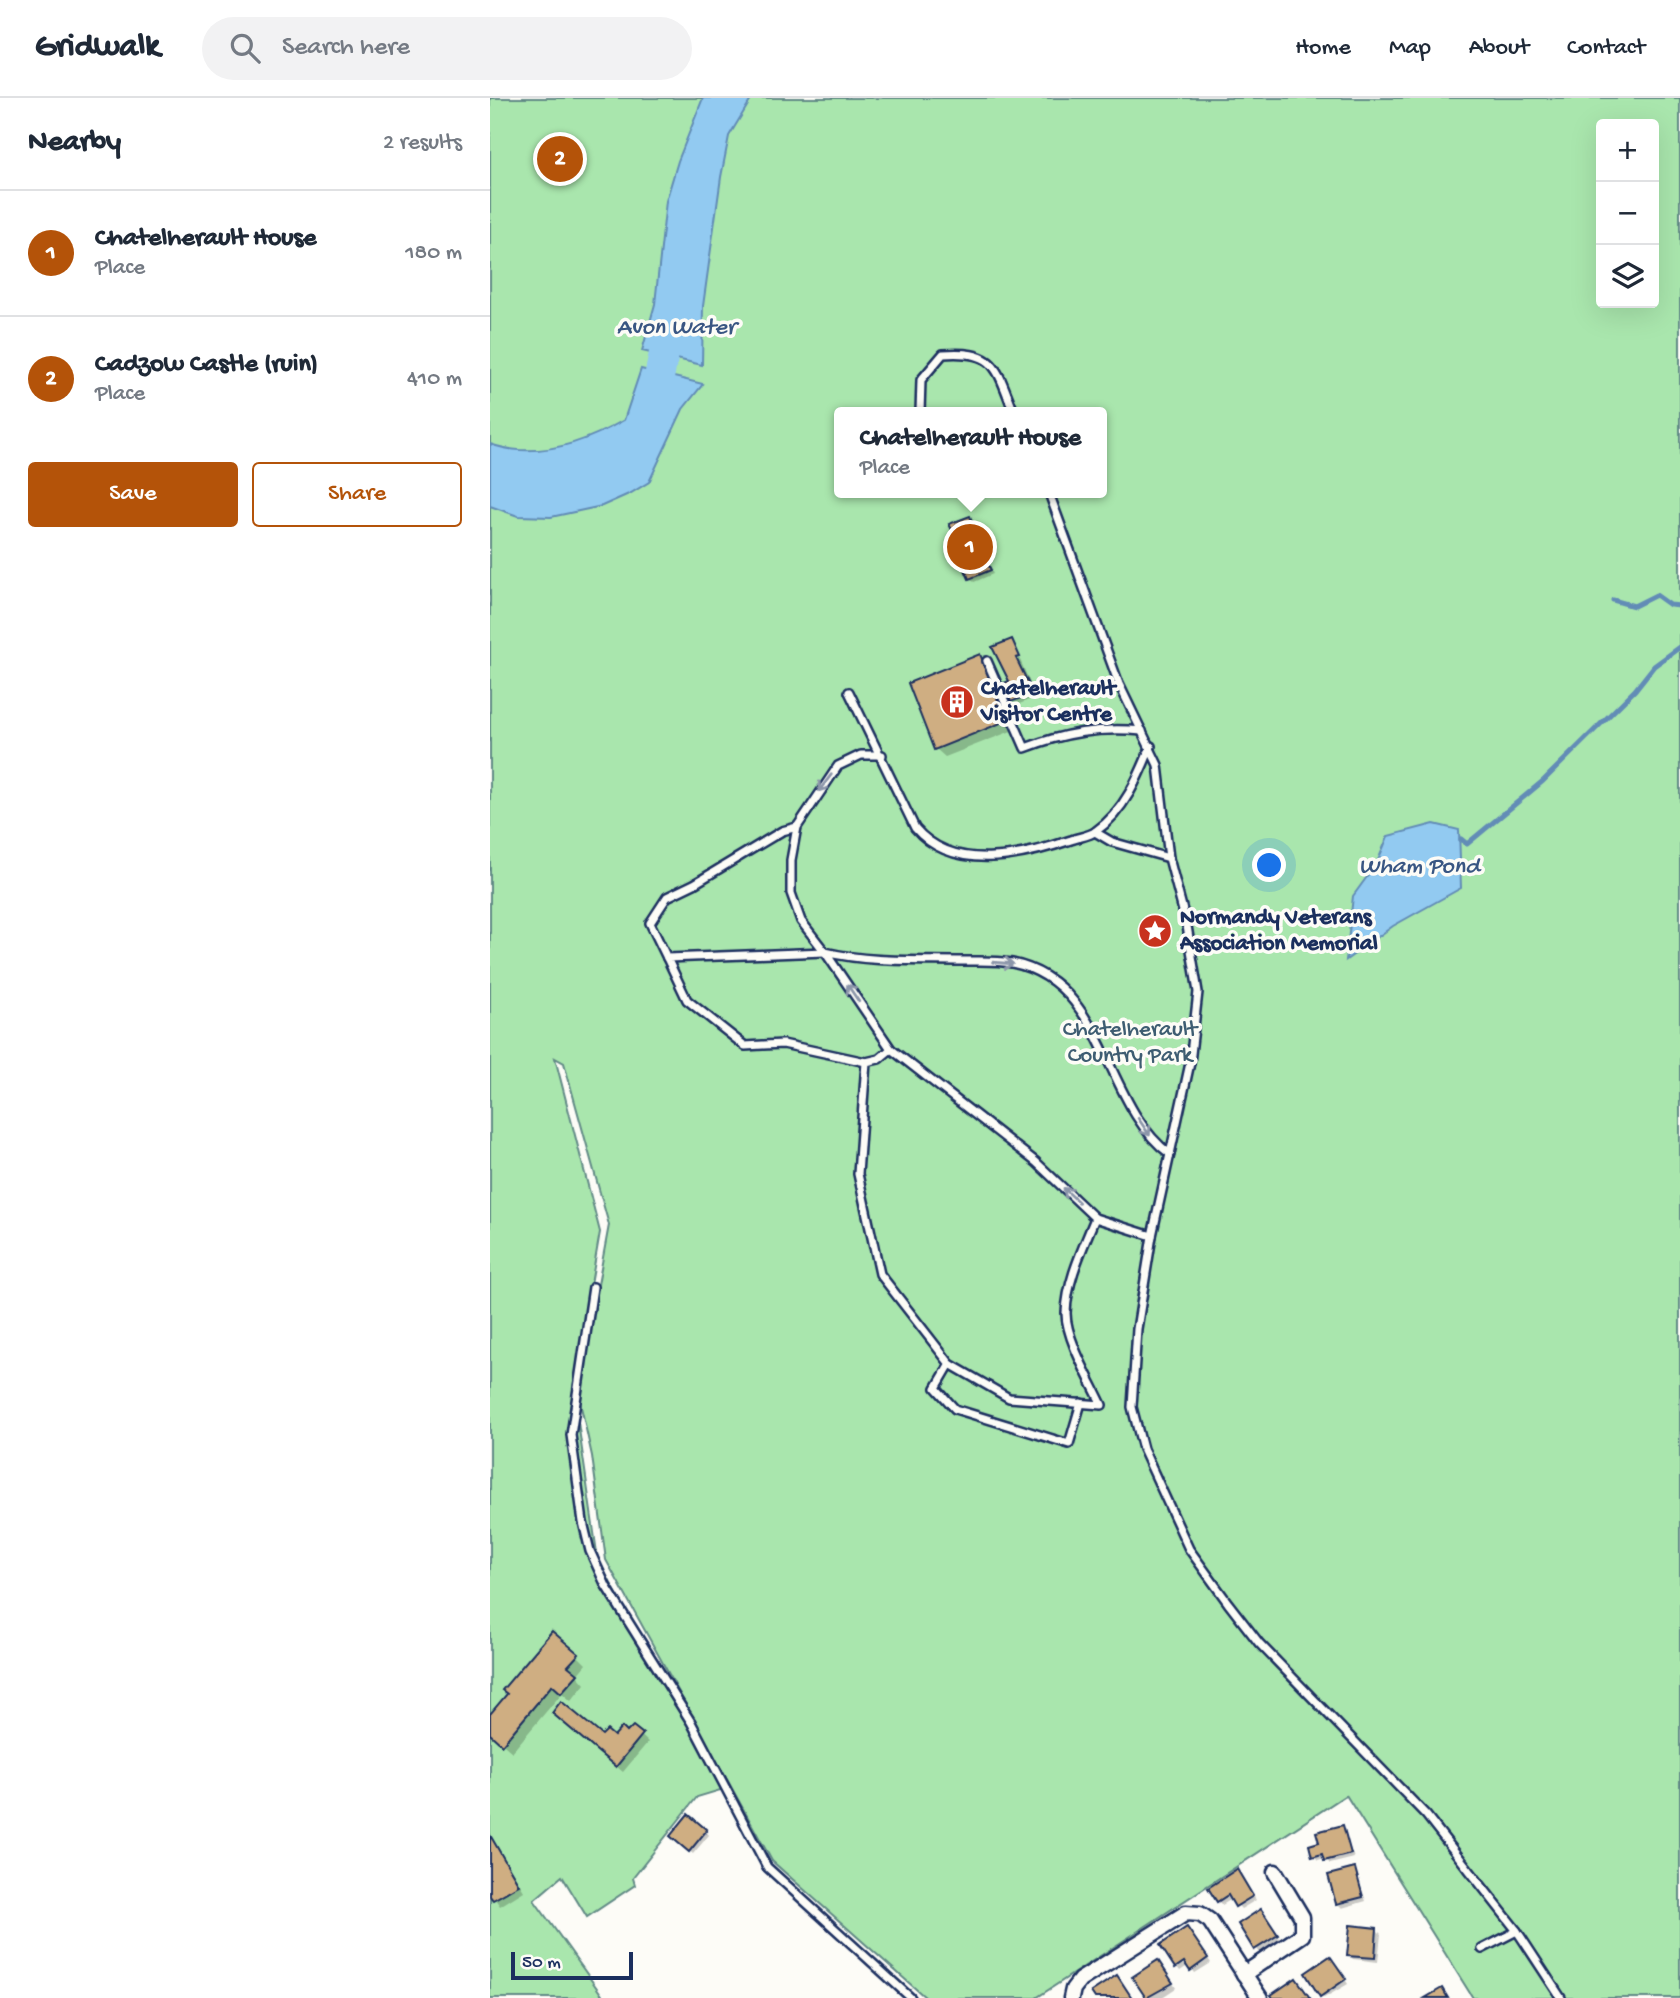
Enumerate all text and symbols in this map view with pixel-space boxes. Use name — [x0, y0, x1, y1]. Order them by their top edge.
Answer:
search box — [202, 17, 692, 80]
text: Gridwalk — [35, 29, 160, 67]
icon: search — [226, 29, 264, 67]
text: Search here — [282, 33, 410, 64]
text: Home — [1295, 34, 1351, 63]
text: Map — [1389, 34, 1431, 63]
text: About — [1469, 34, 1529, 63]
text: Contact — [1567, 34, 1645, 63]
map controls — [1596, 119, 1659, 308]
button: + — [1596, 119, 1659, 182]
text: Nearby — [28, 126, 121, 161]
text: 2 results — [383, 130, 462, 157]
pin: 2 — [537, 133, 583, 185]
button: − — [1596, 182, 1659, 245]
text: Chatelherault House — [95, 224, 317, 255]
text: 1 — [46, 240, 56, 267]
text: 180 m — [405, 240, 462, 267]
button: layers — [1596, 245, 1659, 308]
text: Place — [95, 255, 145, 282]
water label: Avon Water — [617, 314, 740, 343]
text: Cadzow Castle (ruin) — [95, 350, 318, 381]
text: 2 — [45, 366, 57, 393]
text: 410 m — [407, 366, 462, 393]
text: Place — [95, 381, 145, 408]
popup — [834, 407, 1107, 498]
text: Chatelherault House — [860, 424, 1081, 455]
text: Place — [860, 455, 910, 482]
button: Save — [28, 462, 238, 527]
button: Share — [252, 462, 462, 527]
pin: 1 — [947, 521, 993, 573]
place label: Chatelherault Visitor Centre — [980, 676, 1118, 729]
building icon: Chatelherault Visitor Centre — [938, 683, 976, 721]
one-way arrow — [817, 773, 832, 792]
your location — [1252, 848, 1286, 882]
water label: Wham Pond — [1359, 853, 1482, 882]
place label: Normandy Veterans Association Memorial — [1179, 905, 1378, 958]
place icon: Normandy Veterans Association Memorial — [1136, 912, 1174, 950]
one-way arrow — [991, 957, 1014, 970]
one-way arrow — [845, 983, 859, 1003]
park label: Chatelherault Country Park — [1063, 1017, 1199, 1070]
one-way arrow — [1137, 1117, 1151, 1136]
one-way arrow — [1062, 1187, 1079, 1204]
scale bar — [511, 1949, 634, 1981]
text: 50 m — [522, 1952, 561, 1975]

